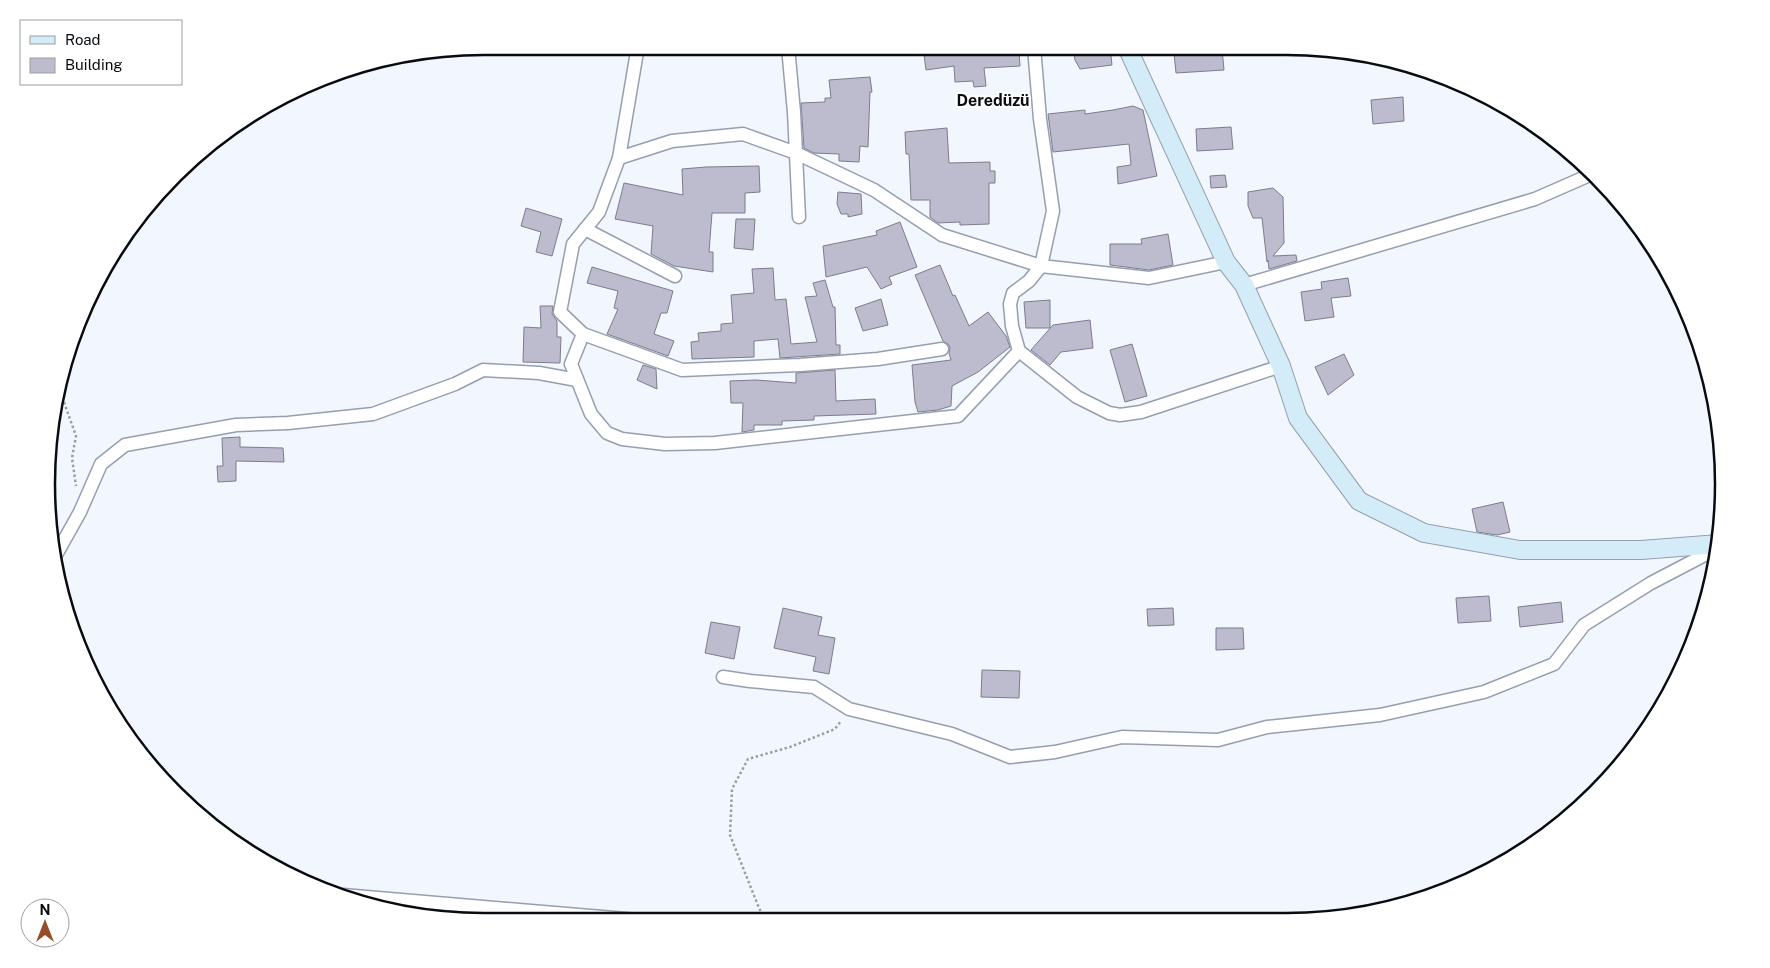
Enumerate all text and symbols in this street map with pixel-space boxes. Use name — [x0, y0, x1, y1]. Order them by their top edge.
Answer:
legend — [20, 20, 182, 85]
text: Road — [65, 31, 101, 48]
text: Building — [65, 56, 123, 73]
district label: Deredüzü — [956, 91, 1030, 110]
north arrow — [20, 898, 70, 948]
text: N — [40, 902, 50, 918]

